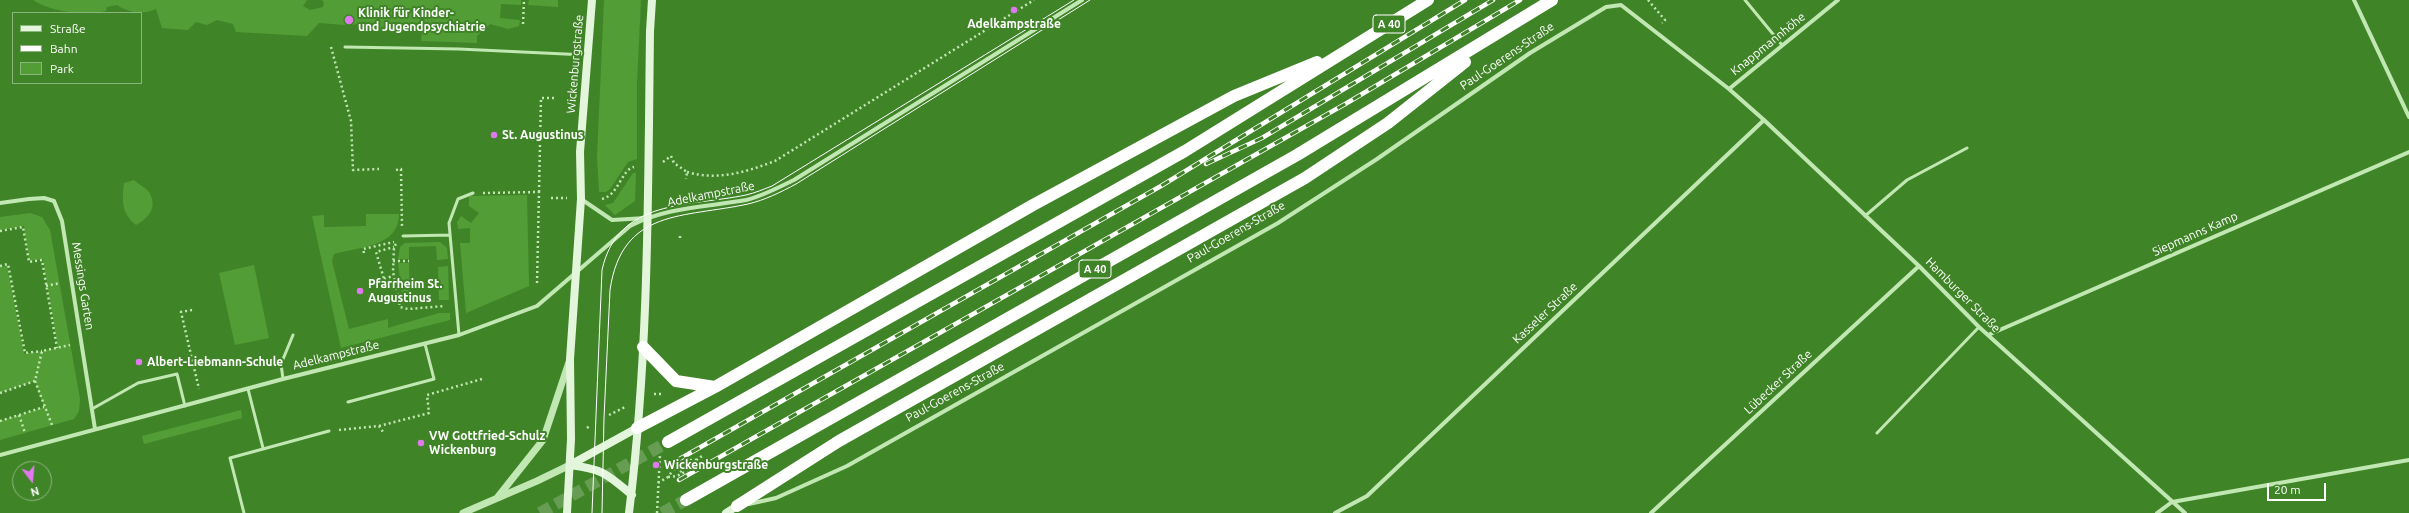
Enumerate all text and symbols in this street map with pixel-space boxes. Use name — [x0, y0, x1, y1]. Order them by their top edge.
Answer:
marker: Adelkampstraße — [1009, 5, 1019, 15]
place label: Klinik für Kinder- und Jugendpsychiatrie — [358, 6, 486, 34]
street label: Knappmannhöhe — [1728, 9, 1808, 79]
legend — [12, 12, 142, 84]
marker: Klinik für Kinder- und Jugendpsychiatrie — [343, 14, 355, 26]
street label: Wickenburgstraße — [564, 14, 586, 114]
road number: A 40 — [1373, 15, 1405, 33]
place label: Adelkampstraße — [967, 17, 1061, 31]
street label: Paul-Goerens-Straße — [1457, 19, 1557, 93]
text: Straße — [50, 22, 86, 35]
text: Bahn — [50, 42, 78, 55]
text: Park — [50, 62, 74, 75]
place label: St. Augustinus — [502, 128, 583, 142]
marker: St. Augustinus — [489, 130, 499, 140]
street label: Adelkampstraße — [666, 178, 756, 210]
street label: Paul-Goerens-Straße — [1185, 198, 1287, 266]
street label: Siepmanns Kamp — [2150, 209, 2240, 259]
street label: Messings Garten — [69, 241, 97, 331]
street label: Hamburger Straße — [1923, 255, 2003, 335]
road number: A 40 — [1079, 260, 1111, 278]
place label: Pfarrheim St. Augustinus — [368, 277, 442, 305]
street label: Kasseler Straße — [1510, 279, 1580, 347]
marker: Pfarrheim St. Augustinus — [355, 286, 365, 296]
street label: Adelkampstraße — [291, 337, 381, 373]
street label: Lübecker Straße — [1741, 347, 1815, 417]
place label: Albert-Liebmann-Schule — [147, 355, 283, 369]
marker: Albert-Liebmann-Schule — [134, 357, 144, 367]
street label: Paul-Goerens-Straße — [903, 359, 1007, 425]
place label: VW Gottfried-Schulz Wickenburg — [429, 429, 545, 457]
marker: VW Gottfried-Schulz Wickenburg — [416, 438, 426, 448]
place label: Wickenburgstraße — [664, 458, 768, 472]
marker: Wickenburgstraße — [651, 460, 661, 470]
north arrow — [12, 461, 52, 501]
scale bar — [2269, 475, 2328, 501]
text: 20 m — [2274, 483, 2301, 496]
text: N — [29, 485, 41, 498]

